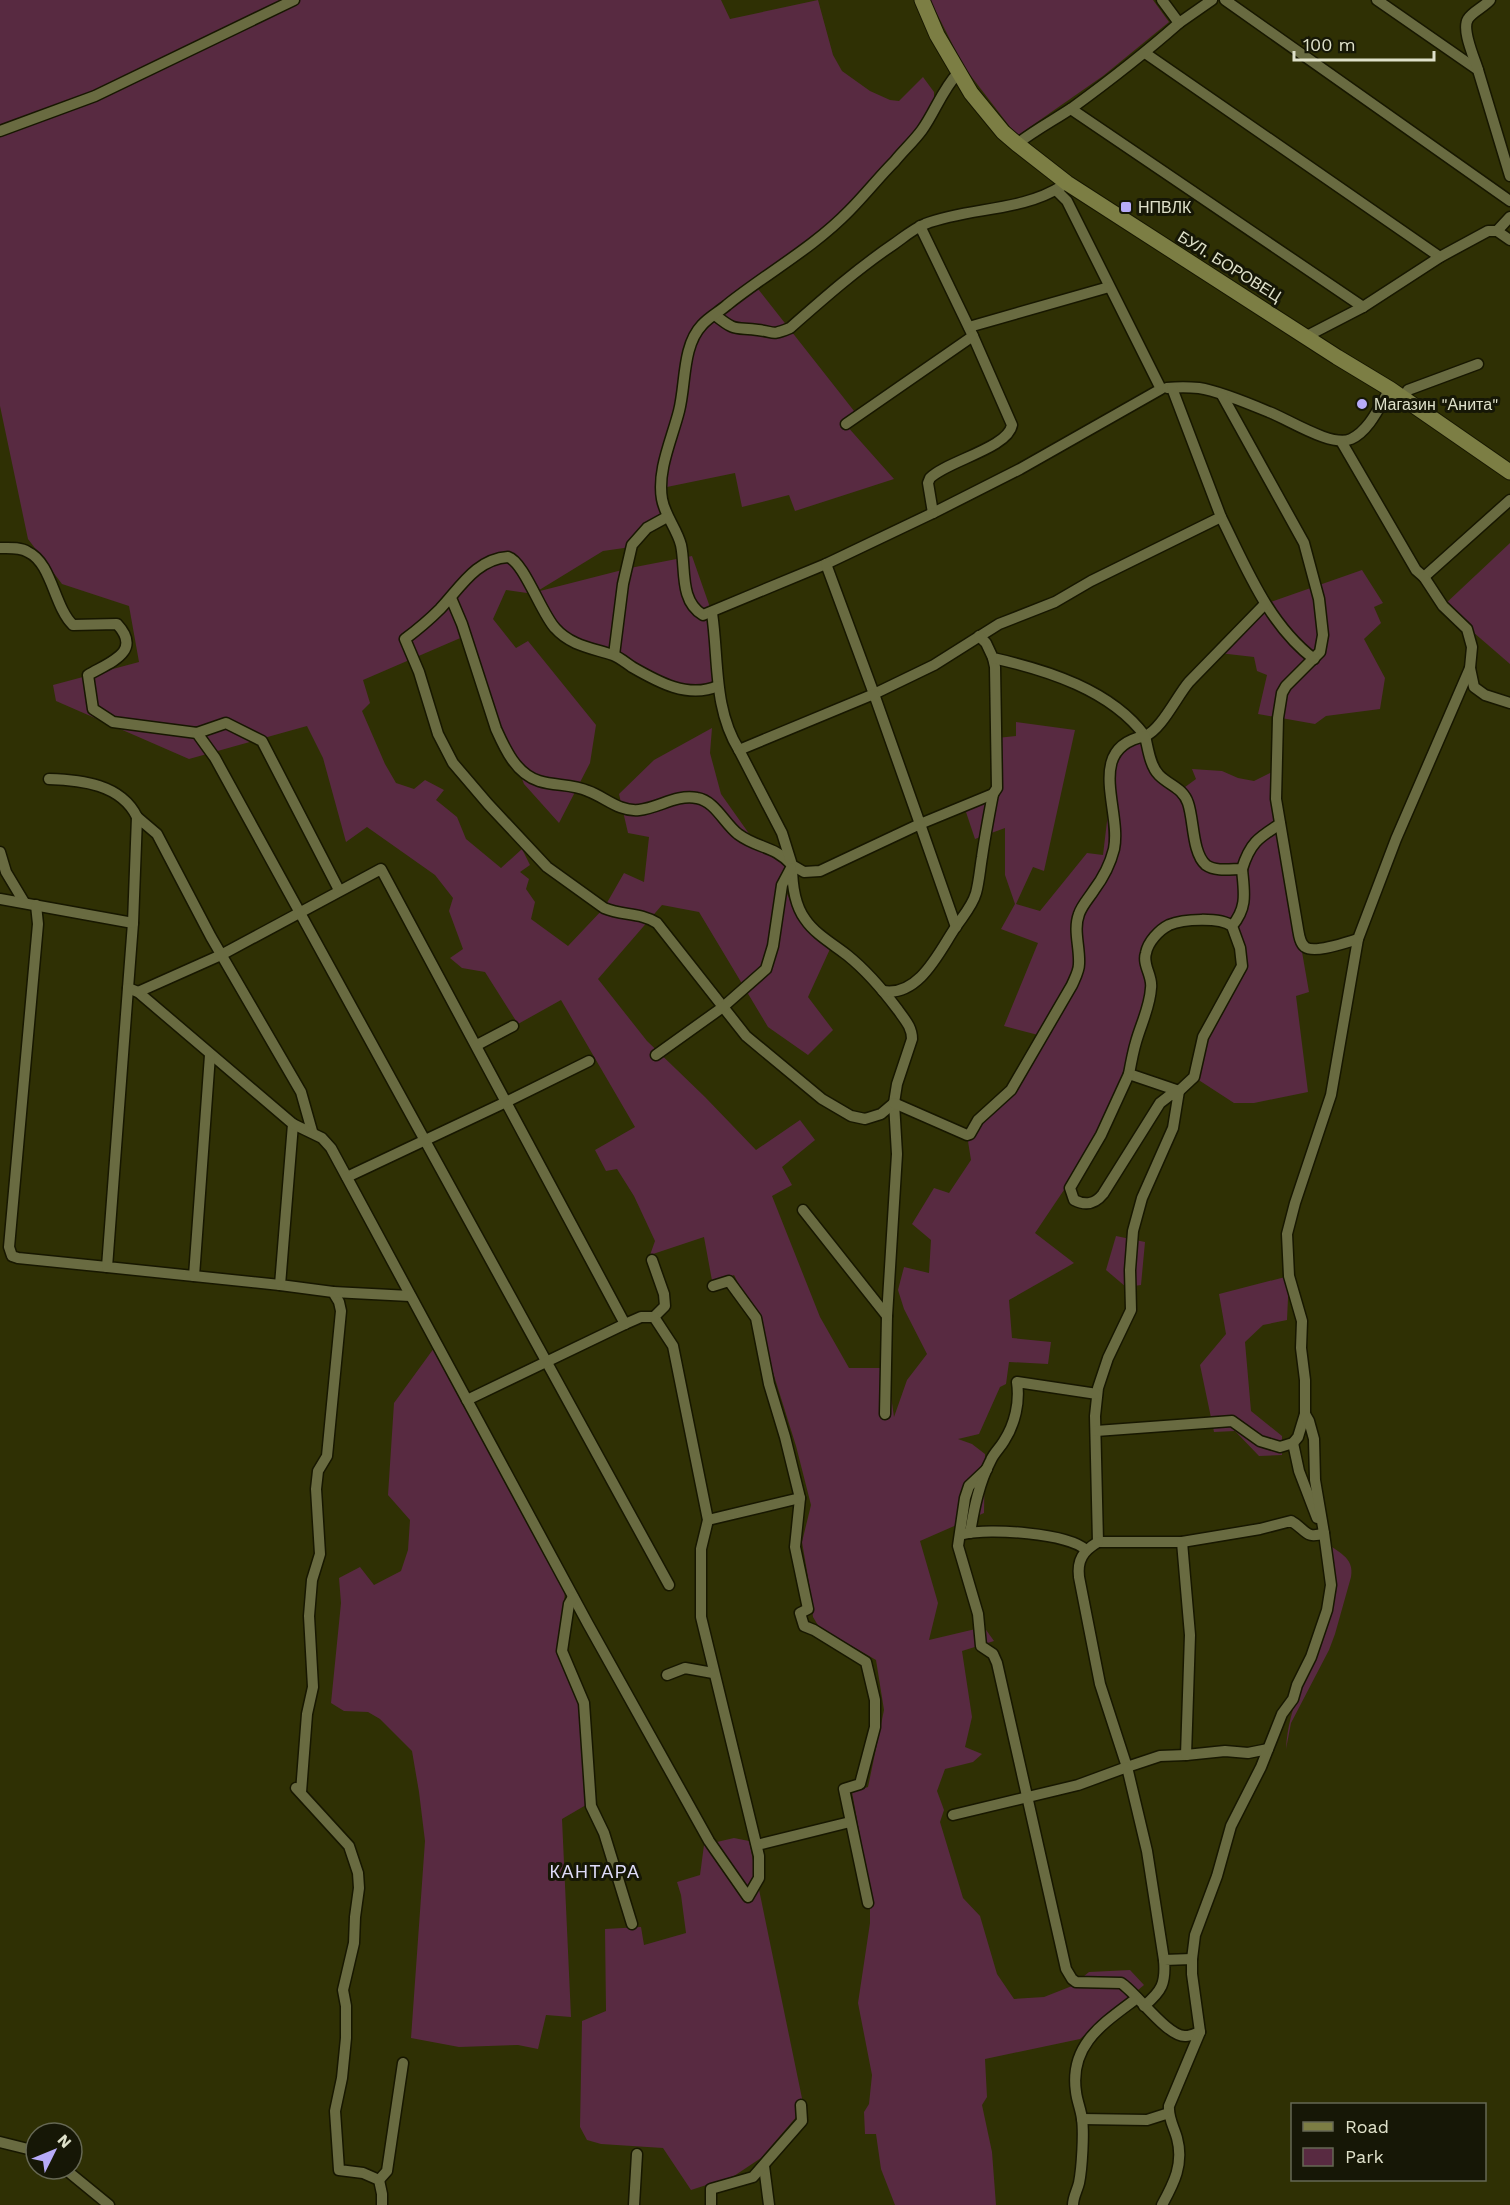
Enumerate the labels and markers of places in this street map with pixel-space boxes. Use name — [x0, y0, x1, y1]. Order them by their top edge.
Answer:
place label: НПВЛК — [1138, 198, 1192, 217]
marker: НПВЛК — [1119, 200, 1133, 214]
place label: Магазин "Анита" — [1374, 395, 1499, 414]
marker: Магазин "Анита" — [1355, 397, 1369, 411]

